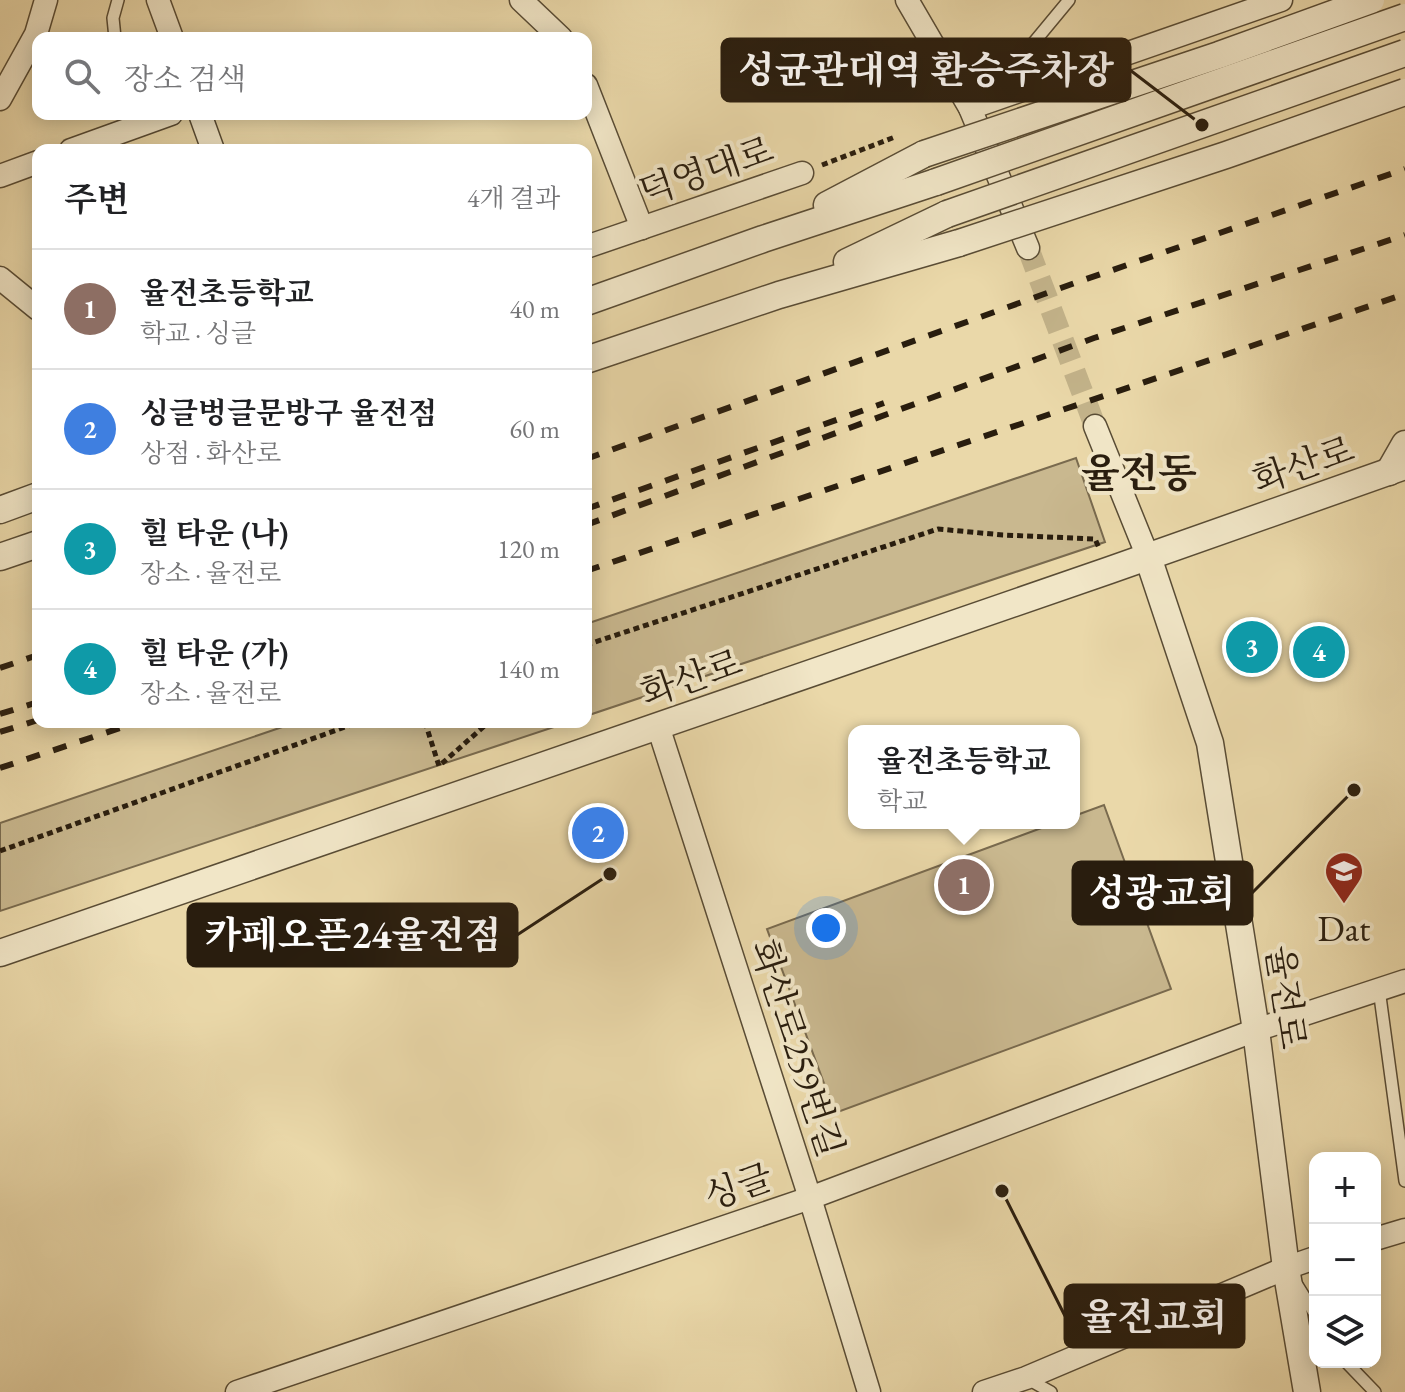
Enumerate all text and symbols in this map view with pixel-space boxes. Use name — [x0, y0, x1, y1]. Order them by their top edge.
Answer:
search box — [32, 32, 592, 120]
callout: 성균관대역 환승주차장 — [722, 39, 1130, 101]
text: 성균관대역 환승주차장 — [738, 45, 1114, 94]
icon: search — [60, 54, 104, 98]
text: 장소 검색 — [124, 59, 246, 98]
street label: 덕영대로 — [633, 126, 780, 215]
text: 주변 — [64, 177, 130, 221]
text: 4개 결과 — [467, 181, 560, 215]
text: 율전초등학교 — [140, 273, 314, 312]
text: 1 — [83, 292, 97, 326]
text: 40 m — [510, 292, 560, 326]
text: 학교 · 싱글 — [140, 316, 256, 350]
text: 싱글벙글문방구 율전점 — [140, 393, 437, 432]
text: 2 — [83, 412, 97, 446]
text: 60 m — [510, 412, 560, 446]
street label: 화산로 — [1246, 425, 1360, 504]
text: 상점 · 화산로 — [140, 436, 281, 470]
district label: 율전동 — [1081, 447, 1197, 499]
text: 힐 타운 (나) — [140, 513, 288, 552]
text: 3 — [83, 532, 97, 566]
text: 120 m — [497, 532, 560, 566]
text: 장소 · 율전로 — [140, 556, 281, 590]
pin: 3 — [1226, 617, 1278, 677]
pin: 4 — [1293, 622, 1345, 682]
text: 힐 타운 (가) — [140, 633, 288, 672]
street label: 화산로 — [634, 638, 748, 717]
text: 4 — [83, 652, 97, 686]
text: 140 m — [497, 652, 560, 686]
text: 장소 · 율전로 — [140, 676, 281, 710]
popup — [848, 725, 1080, 829]
text: 율전초등학교 — [877, 741, 1051, 780]
text: 학교 — [877, 784, 927, 818]
pin: 2 — [572, 803, 624, 863]
school or university icon: Dat — [1323, 850, 1365, 905]
pin: 1 — [938, 855, 990, 915]
callout: 성광교회 — [1073, 862, 1252, 924]
text: 성광교회 — [1089, 868, 1235, 917]
callout: 카페오픈24율전점 — [188, 904, 517, 966]
place label: Dat — [1318, 905, 1371, 952]
your location — [806, 908, 846, 948]
text: 카페오픈24율전점 — [204, 910, 502, 959]
street label: 화산로259번길 — [740, 934, 855, 1163]
street label: 율전로 — [1256, 942, 1317, 1052]
map controls — [1309, 1152, 1381, 1368]
button: + — [1309, 1152, 1381, 1224]
street label: 싱글 — [698, 1153, 779, 1220]
button: − — [1309, 1224, 1381, 1296]
callout: 율전교회 — [1065, 1285, 1244, 1347]
text: 율전교회 — [1081, 1292, 1227, 1341]
button: layers — [1309, 1296, 1381, 1368]

